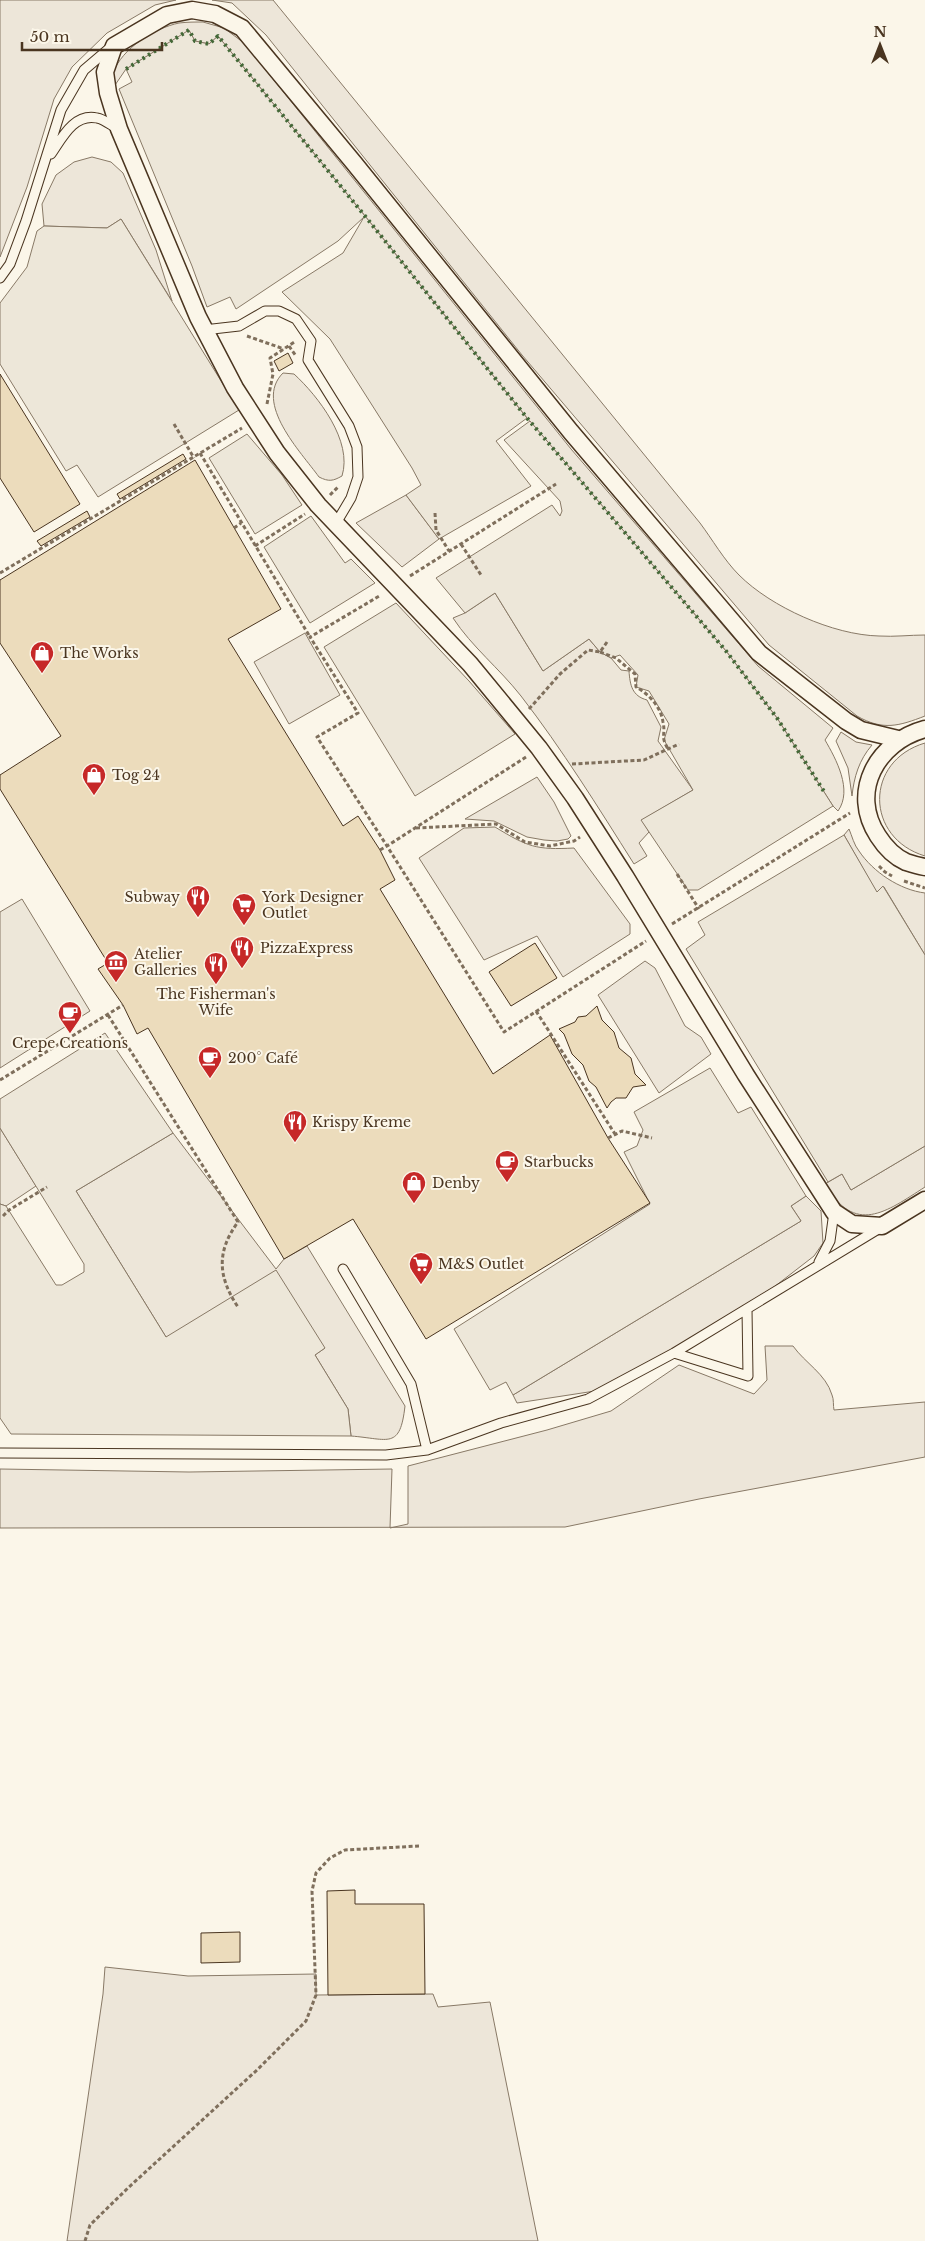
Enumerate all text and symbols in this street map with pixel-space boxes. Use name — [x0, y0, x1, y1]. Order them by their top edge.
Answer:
scale bar — [22, 20, 162, 52]
north arrow — [855, 20, 905, 70]
text: N — [873, 23, 887, 41]
text: 50 m — [30, 27, 70, 46]
shop icon: The Works — [29, 640, 55, 674]
place label: The Works — [60, 644, 139, 662]
shop icon: Tog 24 — [81, 762, 107, 796]
place label: Tog 24 — [112, 766, 160, 784]
restaurant icon: Subway — [185, 884, 211, 918]
place label: Subway — [124, 888, 180, 906]
place label: York Designer Outlet — [261, 888, 364, 922]
supermarket icon: York Designer Outlet — [231, 892, 257, 926]
restaurant icon: PizzaExpress — [229, 935, 255, 969]
place label: PizzaExpress — [260, 939, 353, 957]
place label: Atelier Galleries — [133, 945, 197, 979]
museum icon: Atelier Galleries — [103, 949, 129, 983]
restaurant icon: The Fisherman's Wife — [203, 951, 229, 985]
place label: The Fisherman's Wife — [156, 985, 276, 1019]
cafe icon: Crepe Creations — [57, 1000, 83, 1034]
place label: Crepe Creations — [12, 1034, 128, 1052]
cafe icon: 200° Café — [197, 1045, 223, 1079]
place label: 200° Café — [228, 1049, 298, 1067]
restaurant icon: Krispy Kreme — [282, 1109, 308, 1143]
place label: Krispy Kreme — [312, 1113, 411, 1131]
cafe icon: Starbucks — [494, 1149, 520, 1183]
place label: Starbucks — [524, 1153, 594, 1171]
shop icon: Denby — [401, 1170, 427, 1204]
place label: Denby — [432, 1174, 480, 1192]
supermarket icon: M&S Outlet — [408, 1251, 434, 1285]
place label: M&S Outlet — [438, 1255, 525, 1273]

